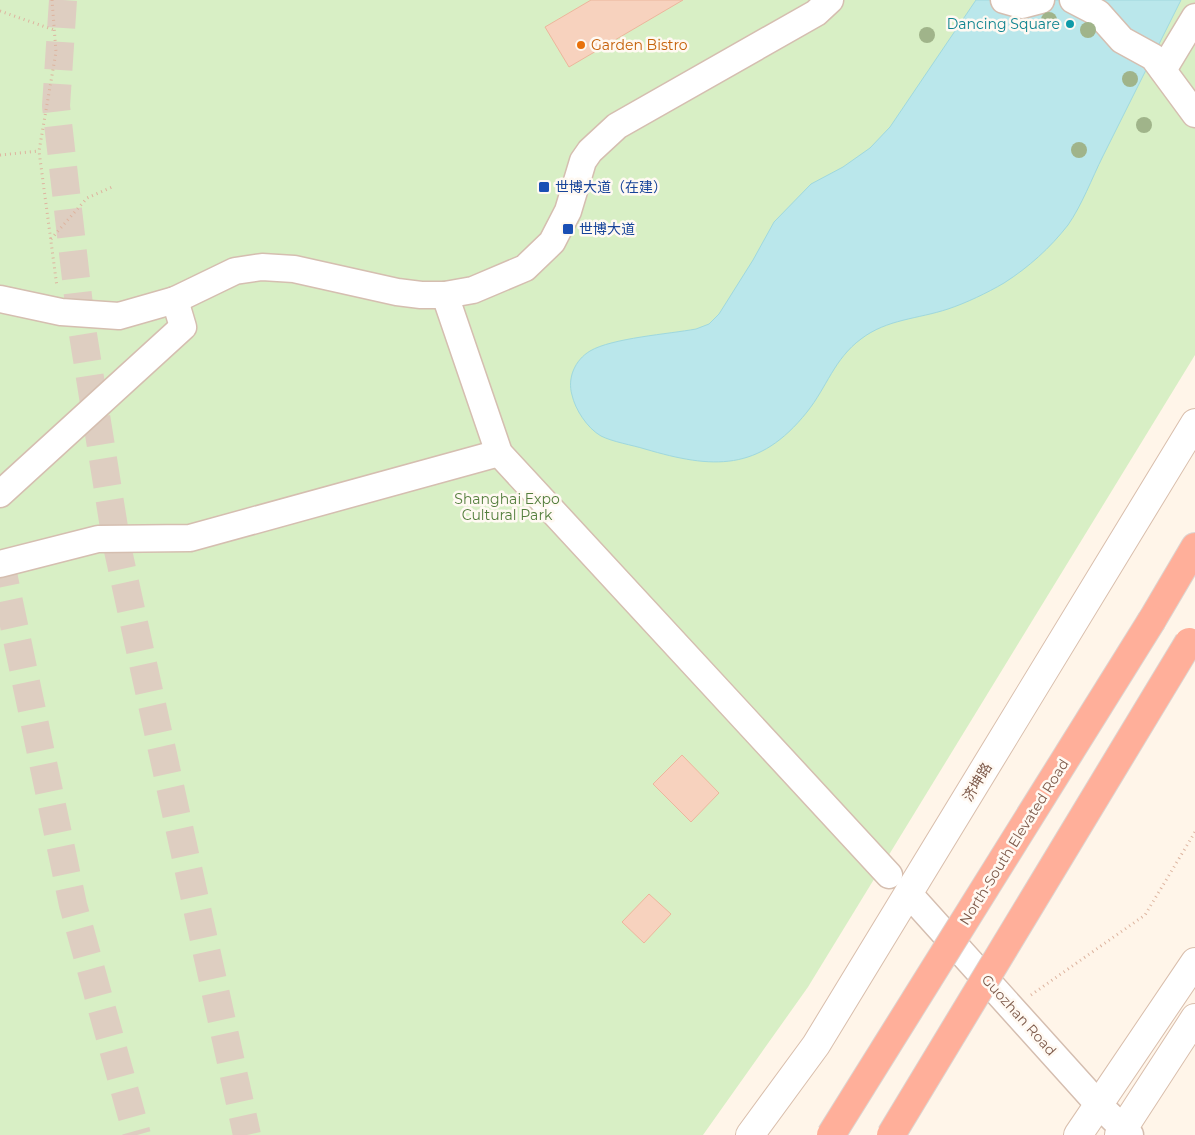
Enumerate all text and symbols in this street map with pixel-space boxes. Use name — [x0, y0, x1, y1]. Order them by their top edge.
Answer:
place label: Dancing Square — [947, 15, 1060, 33]
marker: Dancing Square — [1064, 18, 1076, 30]
place label: Garden Bistro — [591, 36, 688, 54]
marker: Garden Bistro — [575, 39, 587, 51]
place label: 世博大道（在建） — [555, 178, 667, 196]
marker: 世博大道（在建） — [537, 180, 551, 194]
place label: 世博大道 — [579, 220, 635, 238]
marker: 世博大道 — [561, 222, 575, 236]
park label: Shanghai Expo Cultural Park — [454, 490, 560, 524]
street label: North-South Elevated Road — [955, 756, 1073, 928]
street label: 济坤路 — [958, 759, 996, 805]
street label: Guozhan Road — [978, 971, 1060, 1059]

